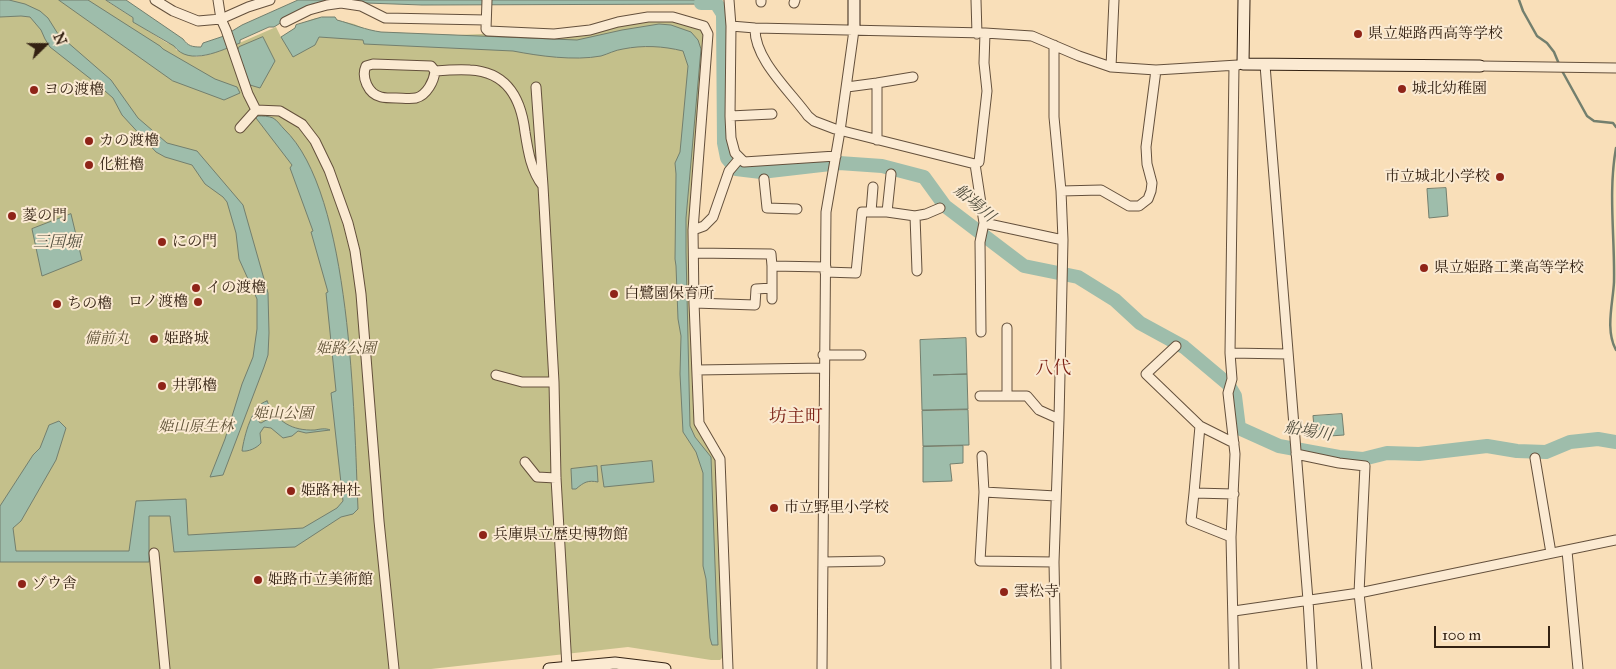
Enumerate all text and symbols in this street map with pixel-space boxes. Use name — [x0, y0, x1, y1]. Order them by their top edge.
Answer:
north arrow — [20, 20, 70, 70]
place label: 県立姫路西高等学校 — [1368, 25, 1503, 43]
marker: 県立姫路西高等学校 — [1352, 28, 1364, 40]
text: N — [49, 31, 69, 48]
place label: 城北幼稚園 — [1412, 80, 1487, 98]
place label: ヨの渡櫓 — [44, 81, 104, 99]
marker: 城北幼稚園 — [1396, 83, 1408, 95]
marker: ヨの渡櫓 — [28, 84, 40, 96]
place label: カの渡櫓 — [99, 132, 159, 150]
marker: カの渡櫓 — [83, 135, 95, 147]
place label: 化粧櫓 — [99, 156, 144, 174]
marker: 化粧櫓 — [83, 159, 95, 171]
place label: 市立城北小学校 — [1385, 168, 1490, 186]
marker: 市立城北小学校 — [1494, 171, 1506, 183]
water label: 船場川 — [949, 181, 999, 227]
place label: 菱の門 — [22, 207, 67, 225]
marker: 菱の門 — [6, 210, 18, 222]
water label: 三国堀 — [33, 233, 81, 253]
place label: にの門 — [172, 233, 217, 251]
marker: にの門 — [156, 236, 168, 248]
place label: 県立姫路工業高等学校 — [1434, 259, 1584, 277]
marker: 県立姫路工業高等学校 — [1418, 262, 1430, 274]
place label: イの渡櫓 — [206, 279, 266, 297]
marker: イの渡櫓 — [190, 282, 202, 294]
place label: 白鷺園保育所 — [624, 285, 714, 303]
marker: 白鷺園保育所 — [608, 288, 620, 300]
place label: ロノ渡櫓 — [128, 293, 188, 311]
place label: ちの櫓 — [67, 295, 112, 313]
marker: ロノ渡櫓 — [192, 296, 204, 308]
marker: ちの櫓 — [51, 298, 63, 310]
park label: 備前丸 — [85, 330, 129, 348]
place label: 姫路城 — [164, 330, 209, 348]
marker: 姫路城 — [148, 333, 160, 345]
park label: 姫路公園 — [316, 340, 376, 358]
district label: 八代 — [1035, 359, 1071, 381]
place label: 井郭櫓 — [172, 377, 217, 395]
marker: 井郭櫓 — [156, 380, 168, 392]
park label: 姫山公園 — [253, 405, 313, 423]
district label: 坊主町 — [769, 407, 823, 429]
park label: 姫山原生林 — [159, 418, 233, 436]
water label: 船場川 — [1283, 418, 1333, 446]
place label: 姫路神社 — [301, 482, 361, 500]
marker: 姫路神社 — [285, 485, 297, 497]
place label: 市立野里小学校 — [784, 499, 889, 517]
marker: 市立野里小学校 — [768, 502, 780, 514]
place label: 兵庫県立歴史博物館 — [493, 526, 628, 544]
marker: 兵庫県立歴史博物館 — [477, 529, 489, 541]
place label: 姫路市立美術館 — [268, 571, 373, 589]
marker: 姫路市立美術館 — [252, 574, 264, 586]
place label: ゾウ舎 — [32, 575, 77, 593]
marker: ゾウ舎 — [16, 578, 28, 590]
place label: 雲松寺 — [1014, 583, 1059, 601]
marker: 雲松寺 — [998, 586, 1010, 598]
scale bar — [1436, 616, 1552, 648]
text: 100 m — [1442, 626, 1481, 644]

